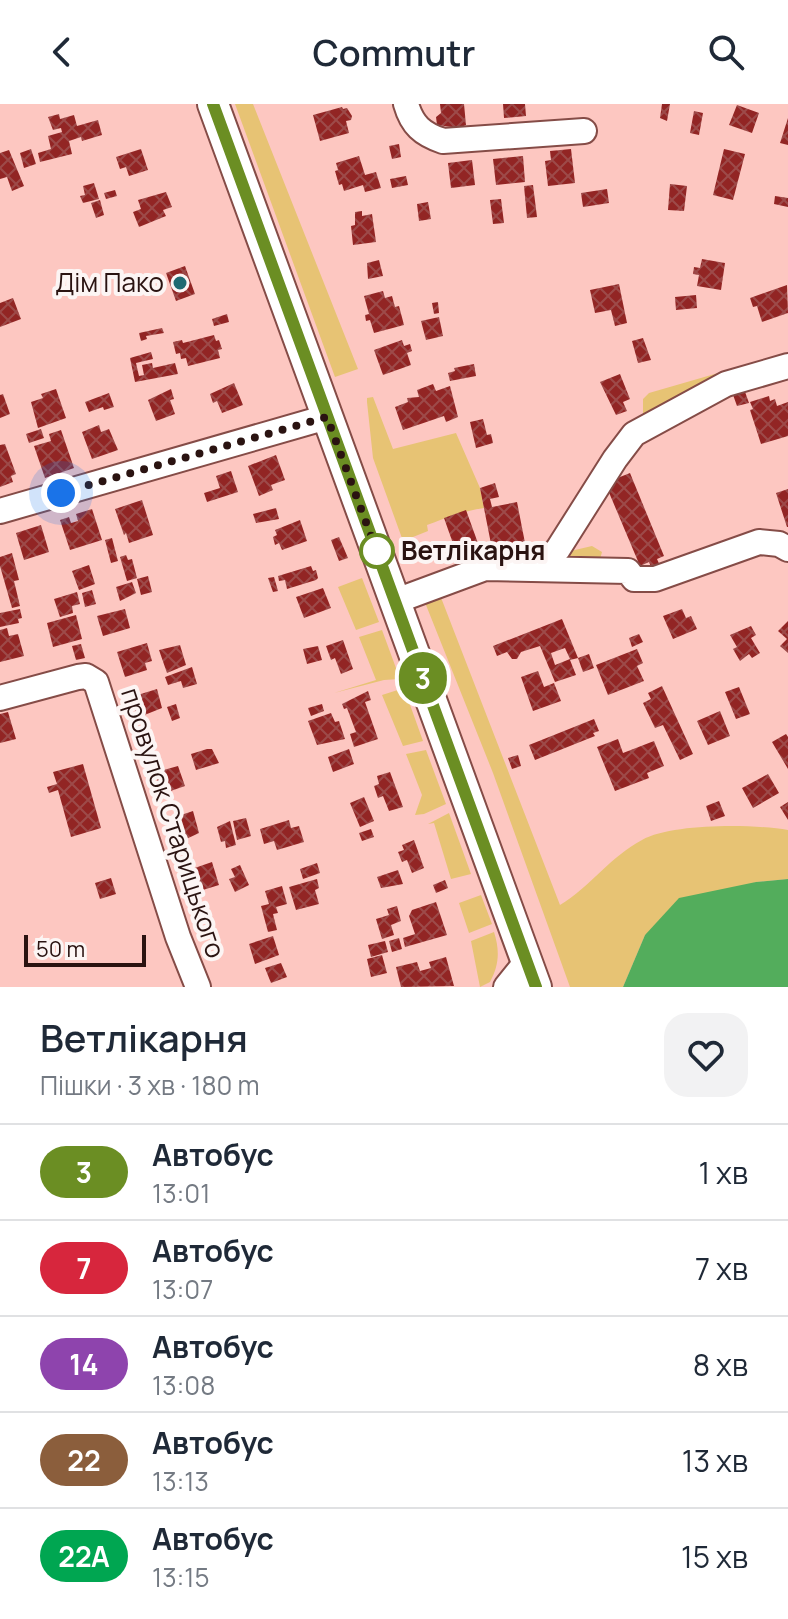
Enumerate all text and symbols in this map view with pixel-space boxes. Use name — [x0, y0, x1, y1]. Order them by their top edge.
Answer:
text: Commutr — [312, 28, 476, 77]
icon: back — [40, 30, 84, 74]
icon: search — [704, 30, 748, 74]
place label: Дім Пако — [55, 264, 164, 300]
marker: Дім Пако — [171, 274, 189, 292]
your location — [41, 473, 81, 513]
place label: Ветлікарня — [401, 532, 546, 568]
marker: Ветлікарня — [360, 534, 394, 568]
line badge: 3 — [397, 652, 449, 704]
text: 3 — [415, 659, 431, 697]
street label: провулок Старицького — [113, 683, 235, 962]
scale bar — [24, 931, 146, 967]
text: 50 m — [36, 934, 85, 964]
text: Ветлікарня — [40, 1011, 248, 1063]
button: heart — [664, 1013, 748, 1097]
text: Пішки · 3 хв · 180 m — [40, 1067, 260, 1103]
text: Автобус — [152, 1134, 274, 1175]
text: 1 хв — [698, 1152, 748, 1193]
text: 3 — [76, 1153, 92, 1191]
text: 13:01 — [152, 1175, 210, 1211]
text: Автобус — [152, 1230, 274, 1271]
text: 7 хв — [695, 1248, 748, 1289]
text: 7 — [77, 1249, 91, 1287]
text: 13:07 — [152, 1271, 213, 1307]
text: Автобус — [152, 1326, 274, 1367]
text: 8 хв — [693, 1344, 748, 1385]
text: 14 — [69, 1345, 99, 1383]
text: 13:08 — [152, 1367, 215, 1403]
text: Автобус — [152, 1422, 274, 1463]
text: 13 хв — [682, 1440, 748, 1481]
text: 22 — [67, 1441, 101, 1479]
text: 13:13 — [152, 1463, 209, 1499]
text: Автобус — [152, 1518, 274, 1559]
text: 15 хв — [681, 1536, 748, 1577]
text: 22А — [58, 1537, 110, 1575]
text: 13:15 — [152, 1559, 209, 1595]

